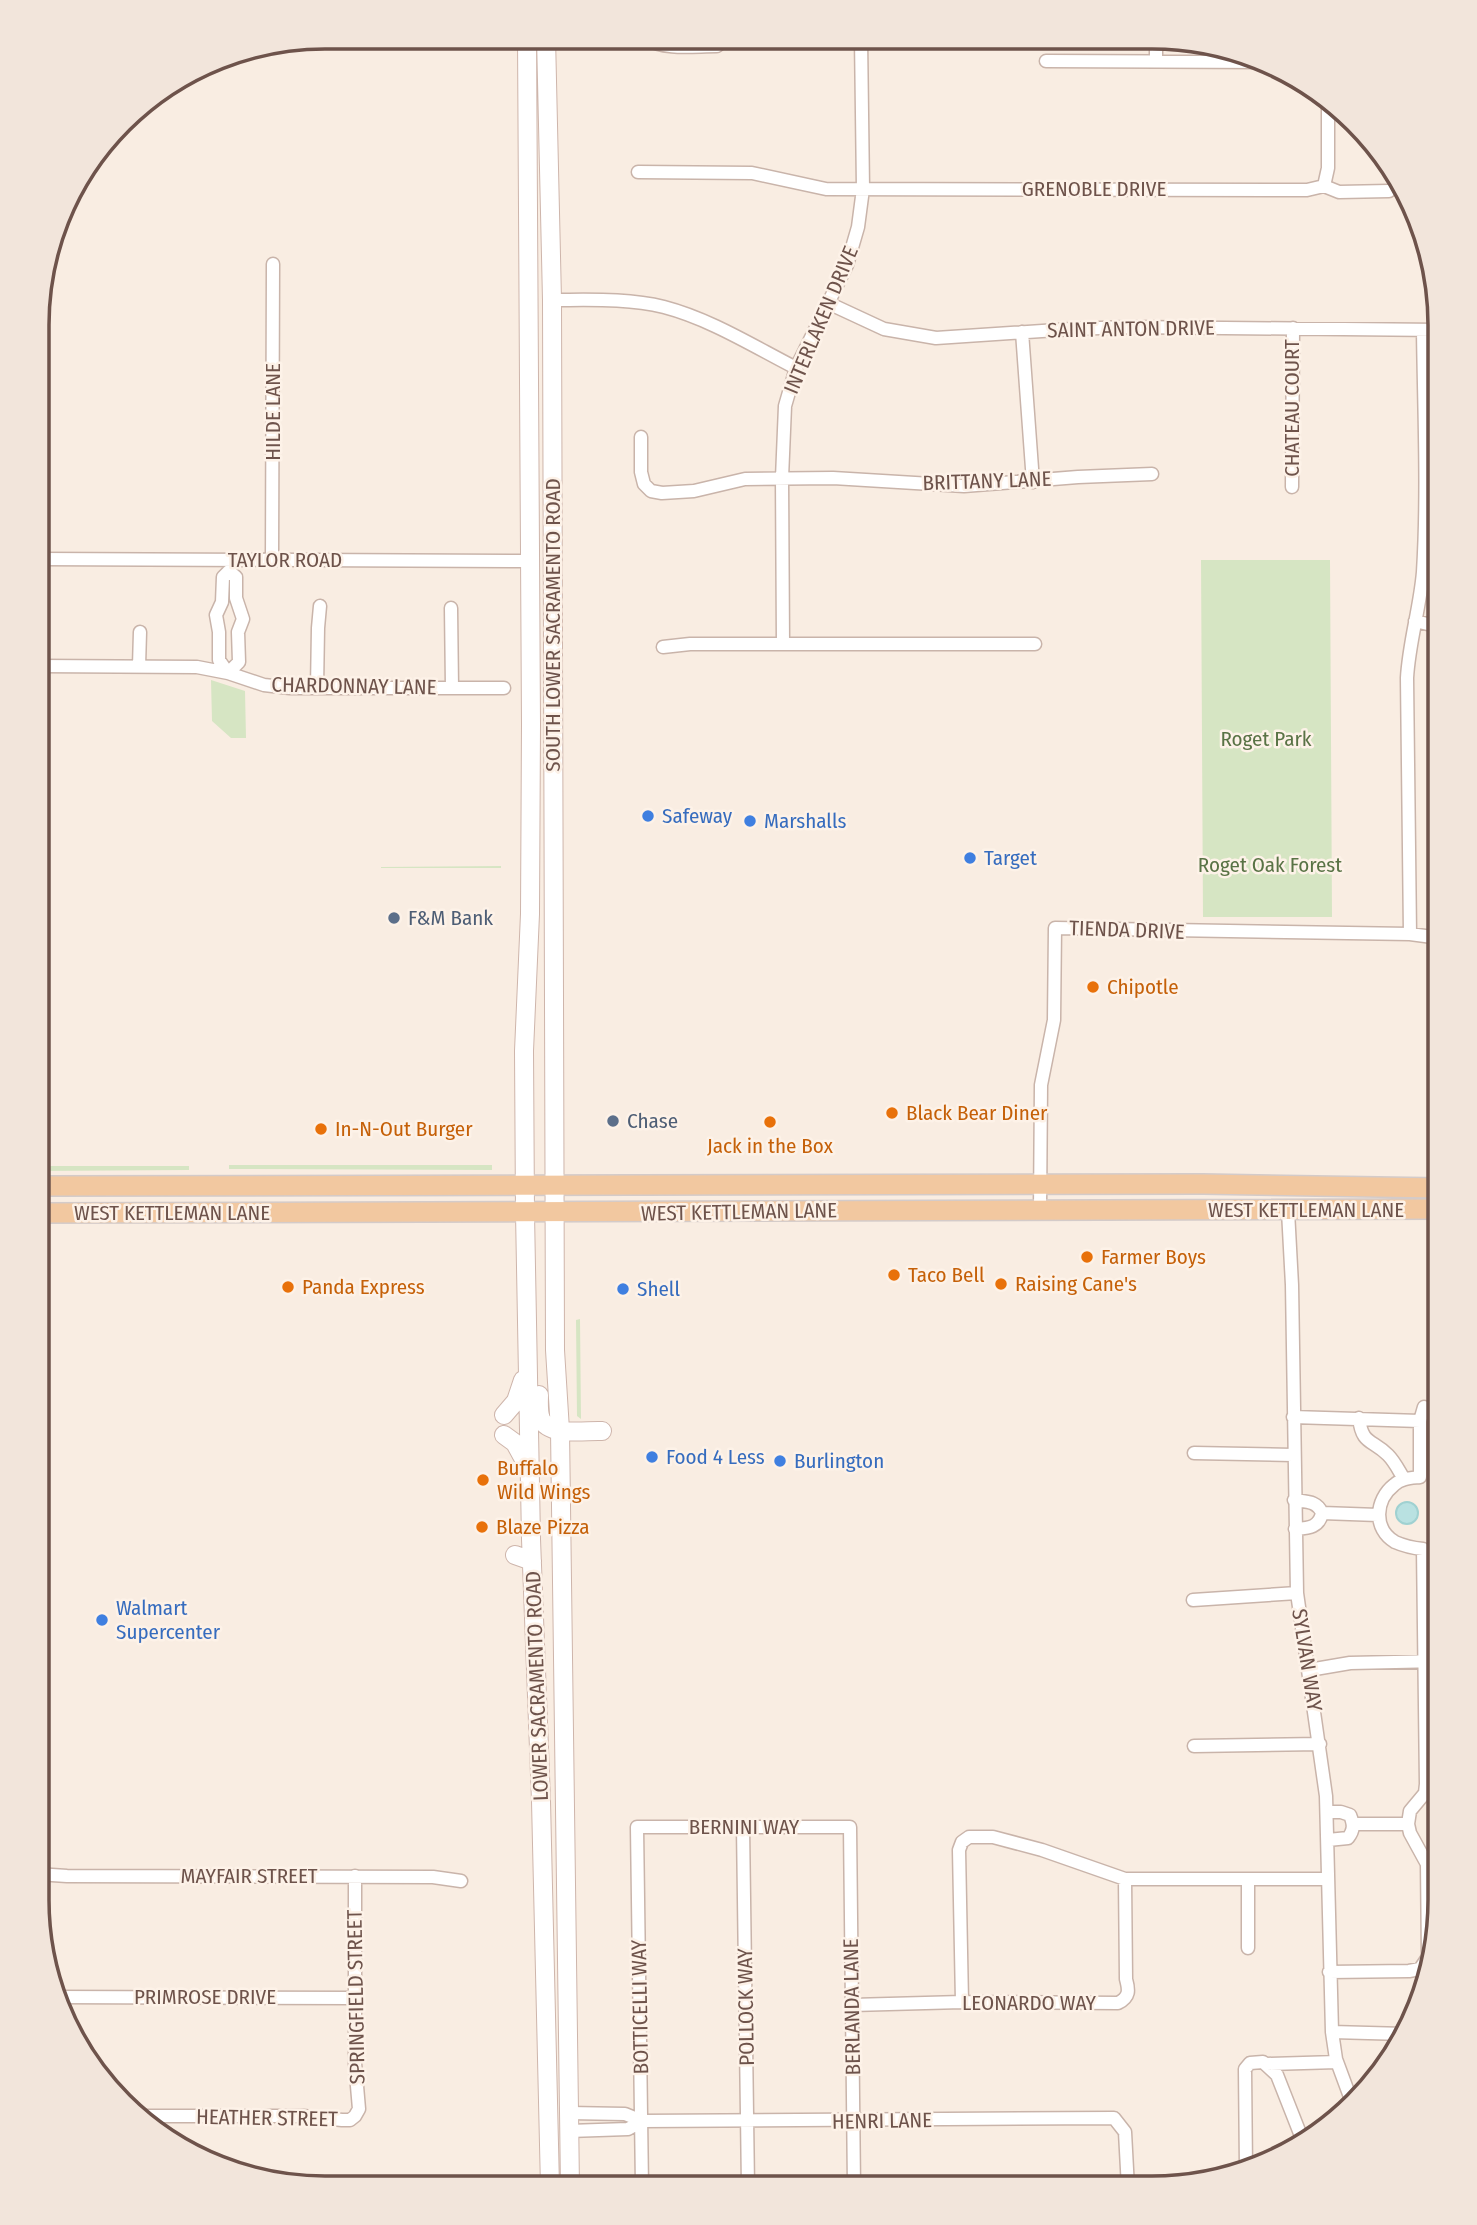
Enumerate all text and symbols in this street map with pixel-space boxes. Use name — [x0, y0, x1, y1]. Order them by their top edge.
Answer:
street label: GRENOBLE DRIVE — [1022, 176, 1166, 202]
street label: INTERLAKEN DRIVE — [778, 242, 864, 398]
street label: SAINT ANTON DRIVE — [1047, 315, 1215, 343]
street label: CHATEAU COURT — [1279, 339, 1305, 477]
street label: HILDE LANE — [260, 363, 286, 461]
street label: BRITTANY LANE — [922, 466, 1052, 496]
street label: SOUTH LOWER SACRAMENTO ROAD — [540, 478, 566, 772]
street label: TAYLOR ROAD — [228, 547, 342, 573]
street label: CHARDONNAY LANE — [271, 672, 437, 700]
park label: Roget Park — [1220, 726, 1312, 752]
place label: Safeway — [662, 803, 733, 829]
marker: Safeway — [640, 808, 656, 824]
place label: Marshalls — [764, 808, 846, 834]
marker: Marshalls — [742, 813, 758, 829]
place label: Target — [984, 845, 1037, 871]
marker: Target — [962, 850, 978, 866]
park label: Roget Oak Forest — [1198, 852, 1342, 878]
place label: F&M Bank — [408, 905, 493, 931]
marker: F&M Bank — [386, 910, 402, 926]
street label: TIENDA DRIVE — [1069, 915, 1185, 945]
place label: Chipotle — [1107, 974, 1179, 1000]
marker: Chipotle — [1085, 979, 1101, 995]
place label: Black Bear Diner — [906, 1100, 1048, 1126]
marker: Black Bear Diner — [884, 1105, 900, 1121]
place label: Chase — [627, 1108, 678, 1134]
marker: Chase — [605, 1113, 621, 1129]
marker: Jack in the Box — [762, 1114, 778, 1130]
place label: In-N-Out Burger — [335, 1116, 473, 1142]
marker: In-N-Out Burger — [313, 1121, 329, 1137]
place label: Jack in the Box — [707, 1133, 834, 1159]
street label: WEST KETTLEMAN LANE — [641, 1197, 837, 1227]
street label: WEST KETTLEMAN LANE — [1208, 1197, 1404, 1223]
street label: WEST KETTLEMAN LANE — [74, 1200, 270, 1226]
place label: Farmer Boys — [1101, 1244, 1206, 1270]
marker: Farmer Boys — [1079, 1249, 1095, 1265]
place label: Taco Bell — [908, 1262, 985, 1288]
marker: Taco Bell — [886, 1267, 902, 1283]
place label: Raising Cane's — [1015, 1271, 1137, 1297]
place label: Panda Express — [302, 1274, 425, 1300]
place label: Shell — [637, 1276, 680, 1302]
marker: Raising Cane's — [993, 1276, 1009, 1292]
marker: Panda Express — [280, 1279, 296, 1295]
marker: Shell — [615, 1281, 631, 1297]
place label: Food 4 Less — [666, 1444, 765, 1470]
place label: Burlington — [794, 1448, 884, 1474]
marker: Food 4 Less — [644, 1449, 660, 1465]
marker: Burlington — [772, 1453, 788, 1469]
place label: Buffalo Wild Wings — [497, 1455, 590, 1505]
marker: Buffalo Wild Wings — [475, 1472, 491, 1488]
place label: Blaze Pizza — [496, 1514, 590, 1540]
marker: Blaze Pizza — [474, 1519, 490, 1535]
street label: LOWER SACRAMENTO ROAD — [520, 1571, 554, 1801]
place label: Walmart Supercenter — [116, 1595, 221, 1645]
street label: SYLVAN WAY — [1286, 1607, 1328, 1714]
marker: Walmart Supercenter — [94, 1612, 110, 1628]
street label: BERNINI WAY — [689, 1814, 800, 1840]
street label: MAYFAIR STREET — [180, 1863, 318, 1889]
street label: SPRINGFIELD STREET — [341, 1909, 371, 2085]
street label: BERLANDA LANE — [838, 1938, 866, 2076]
street label: BOTTICELLI WAY — [626, 1939, 654, 2075]
street label: POLLOCK WAY — [732, 1947, 760, 2066]
street label: PRIMROSE DRIVE — [134, 1984, 276, 2010]
street label: LEONARDO WAY — [962, 1990, 1096, 2016]
street label: HEATHER STREET — [196, 2104, 338, 2132]
street label: HENRI LANE — [832, 2107, 932, 2135]

